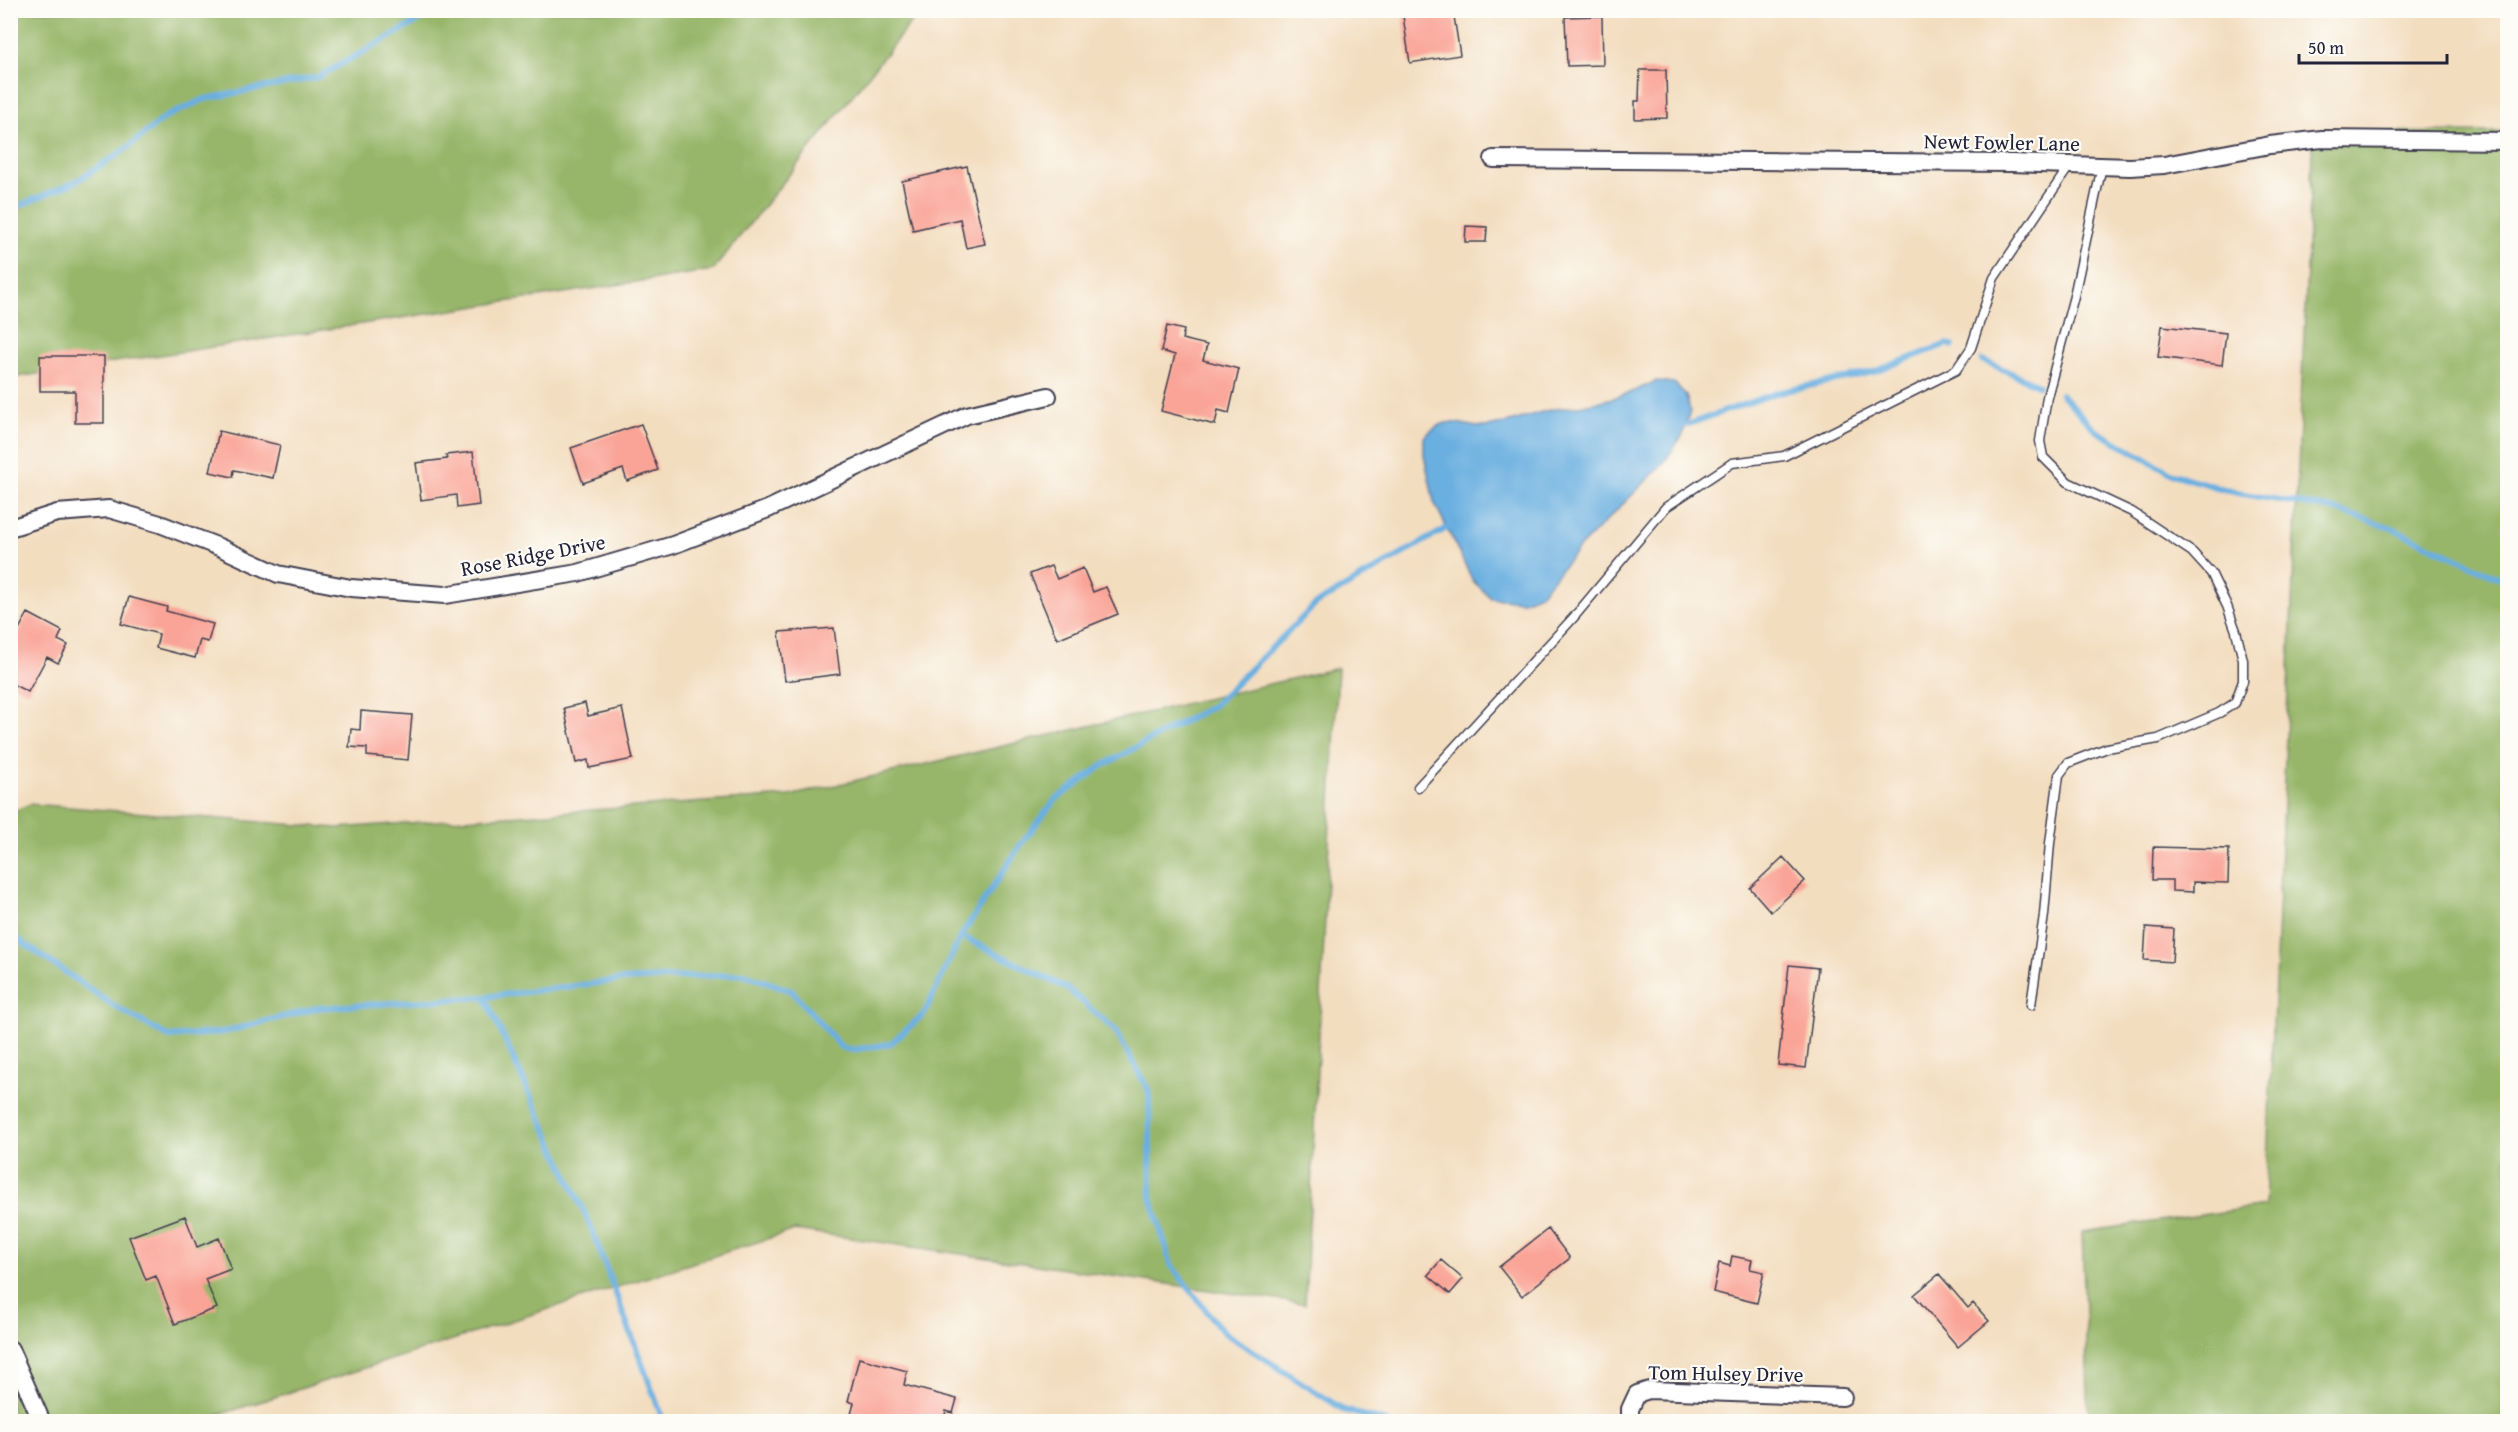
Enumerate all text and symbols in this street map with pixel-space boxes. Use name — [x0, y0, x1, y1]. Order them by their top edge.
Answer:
scale bar — [2299, 27, 2448, 65]
text: 50 m — [2308, 34, 2344, 61]
street label: Newt Fowler Lane — [1924, 125, 2080, 159]
street label: Rose Ridge Drive — [458, 526, 608, 584]
street label: Tom Hulsey Drive — [1648, 1356, 1804, 1390]

